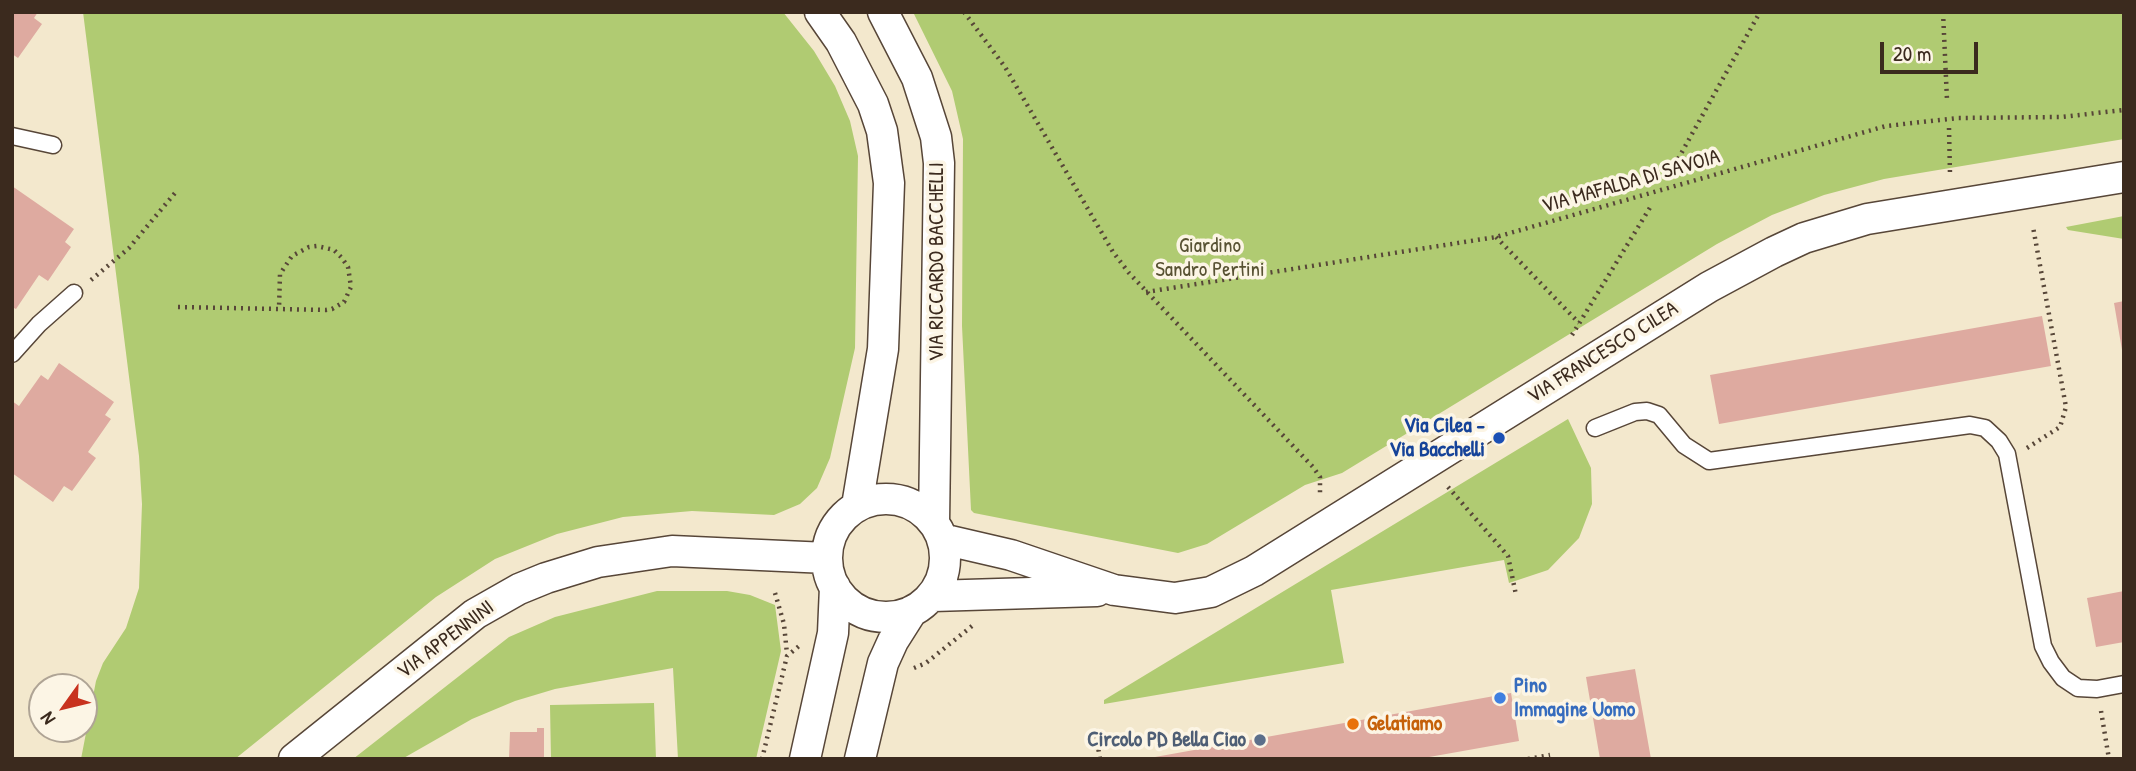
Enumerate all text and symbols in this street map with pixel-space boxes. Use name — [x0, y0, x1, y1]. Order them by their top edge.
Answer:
scale bar — [1884, 28, 1982, 72]
text: 20 m — [1893, 39, 1931, 68]
street label: VIA MAFALDA DI SAVOIA — [1539, 145, 1723, 219]
street label: VIA RICCARDO BACCHELLI — [924, 162, 950, 362]
park label: Giardino Sandro Pertini — [1155, 233, 1265, 283]
street label: VIA FRANCESCO CILEA — [1523, 297, 1683, 409]
place label: Via Cilea - Via Bacchelli — [1389, 413, 1485, 463]
marker: Via Cilea - Via Bacchelli — [1491, 430, 1507, 446]
street label: VIA APPENNINI — [393, 595, 499, 685]
north arrow — [28, 673, 98, 743]
place label: Pino Immagine Uomo — [1514, 673, 1635, 723]
marker: Pino Immagine Uomo — [1492, 690, 1508, 706]
text: N — [34, 707, 61, 730]
place label: Gelatiamo — [1367, 711, 1442, 737]
marker: Gelatiamo — [1345, 716, 1361, 732]
place label: Circolo PD Bella Ciao — [1087, 727, 1246, 753]
marker: Circolo PD Bella Ciao — [1252, 732, 1268, 748]

